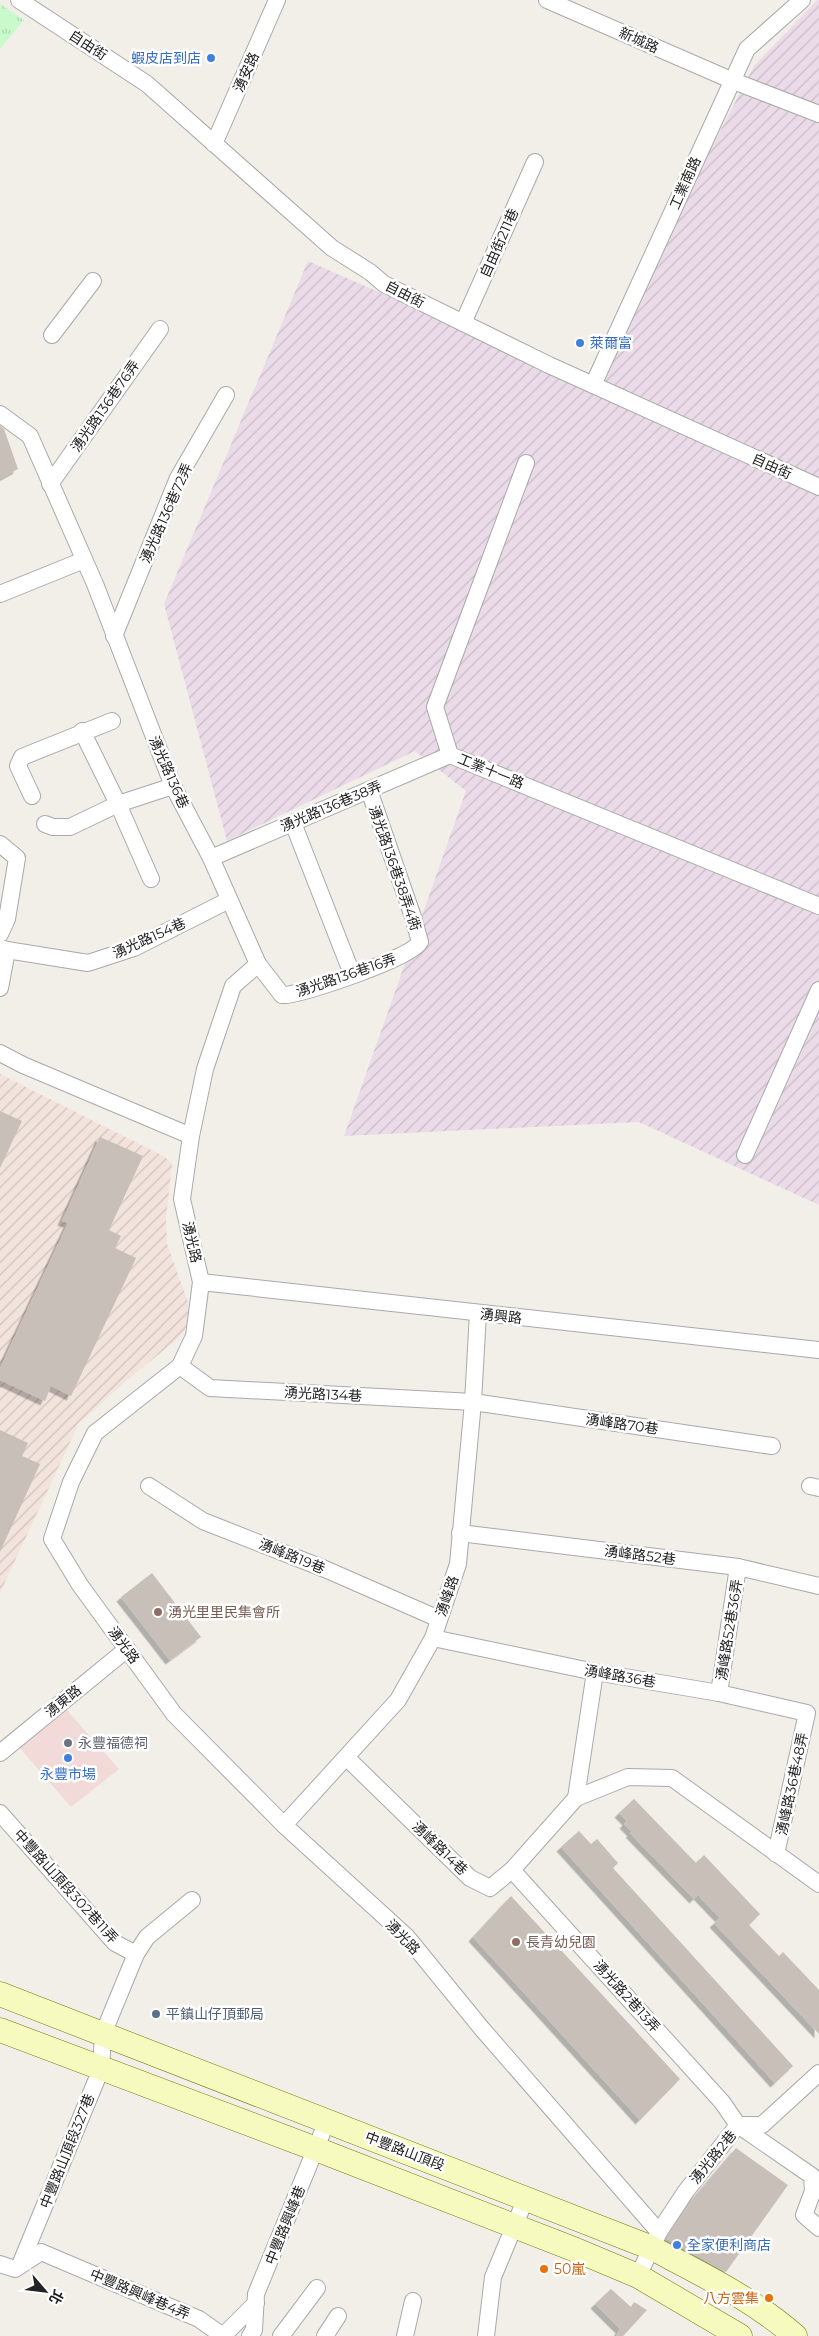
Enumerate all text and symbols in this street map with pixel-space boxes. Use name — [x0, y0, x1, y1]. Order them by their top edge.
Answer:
street label: 新城路 — [616, 23, 662, 57]
street label: 自由街 — [65, 26, 111, 64]
place label: 蝦皮店到店 — [131, 49, 201, 67]
street label: 湧安路 — [229, 49, 263, 95]
marker: 蝦皮店到店 — [205, 52, 217, 64]
street label: 工業南路 — [665, 154, 705, 212]
street label: 自由街211巷 — [476, 206, 522, 280]
street label: 自由街 — [382, 276, 428, 312]
place label: 萊爾富 — [590, 334, 632, 352]
marker: 萊爾富 — [574, 337, 586, 349]
street label: 湧光路136巷76弄 — [67, 357, 143, 455]
street label: 自由街 — [749, 449, 795, 483]
street label: 湧光路136巷72弄 — [136, 460, 196, 566]
street label: 湧光路136巷 — [145, 733, 193, 811]
street label: 工業十一路 — [455, 750, 527, 792]
street label: 湧光路136巷38弄 — [278, 777, 384, 835]
street label: 湧光路136巷38弄4衖 — [365, 803, 425, 933]
street label: 湧光路154巷 — [110, 914, 188, 962]
street label: 湧光路136巷16弄 — [293, 949, 399, 1001]
street label: 湧光路 — [179, 1220, 205, 1264]
street label: 湧興路 — [479, 1305, 523, 1327]
street label: 湧光路134巷 — [283, 1383, 363, 1405]
street label: 湧峰路70巷 — [584, 1410, 660, 1438]
street label: 湧峰路19巷 — [256, 1535, 328, 1577]
street label: 湧峰路52巷 — [603, 1542, 677, 1568]
street label: 湧峰路 — [432, 1573, 462, 1619]
street label: 湧峰路52巷36弄 — [712, 1578, 746, 1682]
place label: 湧光里里民集會所 — [168, 1603, 280, 1621]
marker: 湧光里里民集會所 — [152, 1606, 164, 1618]
street label: 湧光路 — [104, 1623, 144, 1667]
street label: 湧峰路36巷 — [583, 1661, 657, 1691]
street label: 湧東路 — [41, 1681, 85, 1721]
street label: 湧峰路36巷48弄 — [772, 1731, 812, 1837]
place label: 永豐福德祠 — [78, 1734, 148, 1752]
marker: 永豐福德祠 — [62, 1737, 74, 1749]
marker: 永豐市場 — [62, 1752, 74, 1764]
place label: 永豐市場 — [40, 1765, 96, 1783]
street label: 湧峰路14巷 — [408, 1817, 472, 1879]
street label: 中豐路山頂段302巷11弄 — [10, 1825, 122, 1947]
street label: 湧光路 — [382, 1916, 424, 1958]
place label: 長青幼兒園 — [526, 1933, 596, 1951]
marker: 長青幼兒園 — [510, 1936, 522, 1948]
street label: 湧光路2巷13弄 — [590, 1956, 664, 2036]
place label: 平鎮山仔頂郵局 — [166, 2005, 264, 2023]
marker: 平鎮山仔頂郵局 — [150, 2008, 162, 2020]
street label: 中豐路山頂段327巷 — [36, 2091, 98, 2211]
street label: 湧光路2巷 — [686, 2126, 740, 2188]
street label: 中豐路山頂段 — [363, 2128, 447, 2174]
street label: 中豐路興峰巷 — [261, 2183, 309, 2267]
place label: 全家便利商店 — [687, 2236, 771, 2254]
marker: 全家便利商店 — [671, 2239, 683, 2251]
place label: 50嵐 — [554, 2260, 586, 2278]
marker: 50嵐 — [538, 2263, 550, 2275]
street label: 中豐路興峰巷4弄 — [87, 2265, 193, 2323]
north arrow — [20, 2266, 70, 2316]
text: 北 — [45, 2287, 68, 2308]
place label: 八方雲集 — [703, 2289, 759, 2307]
marker: 八方雲集 — [763, 2292, 775, 2304]

